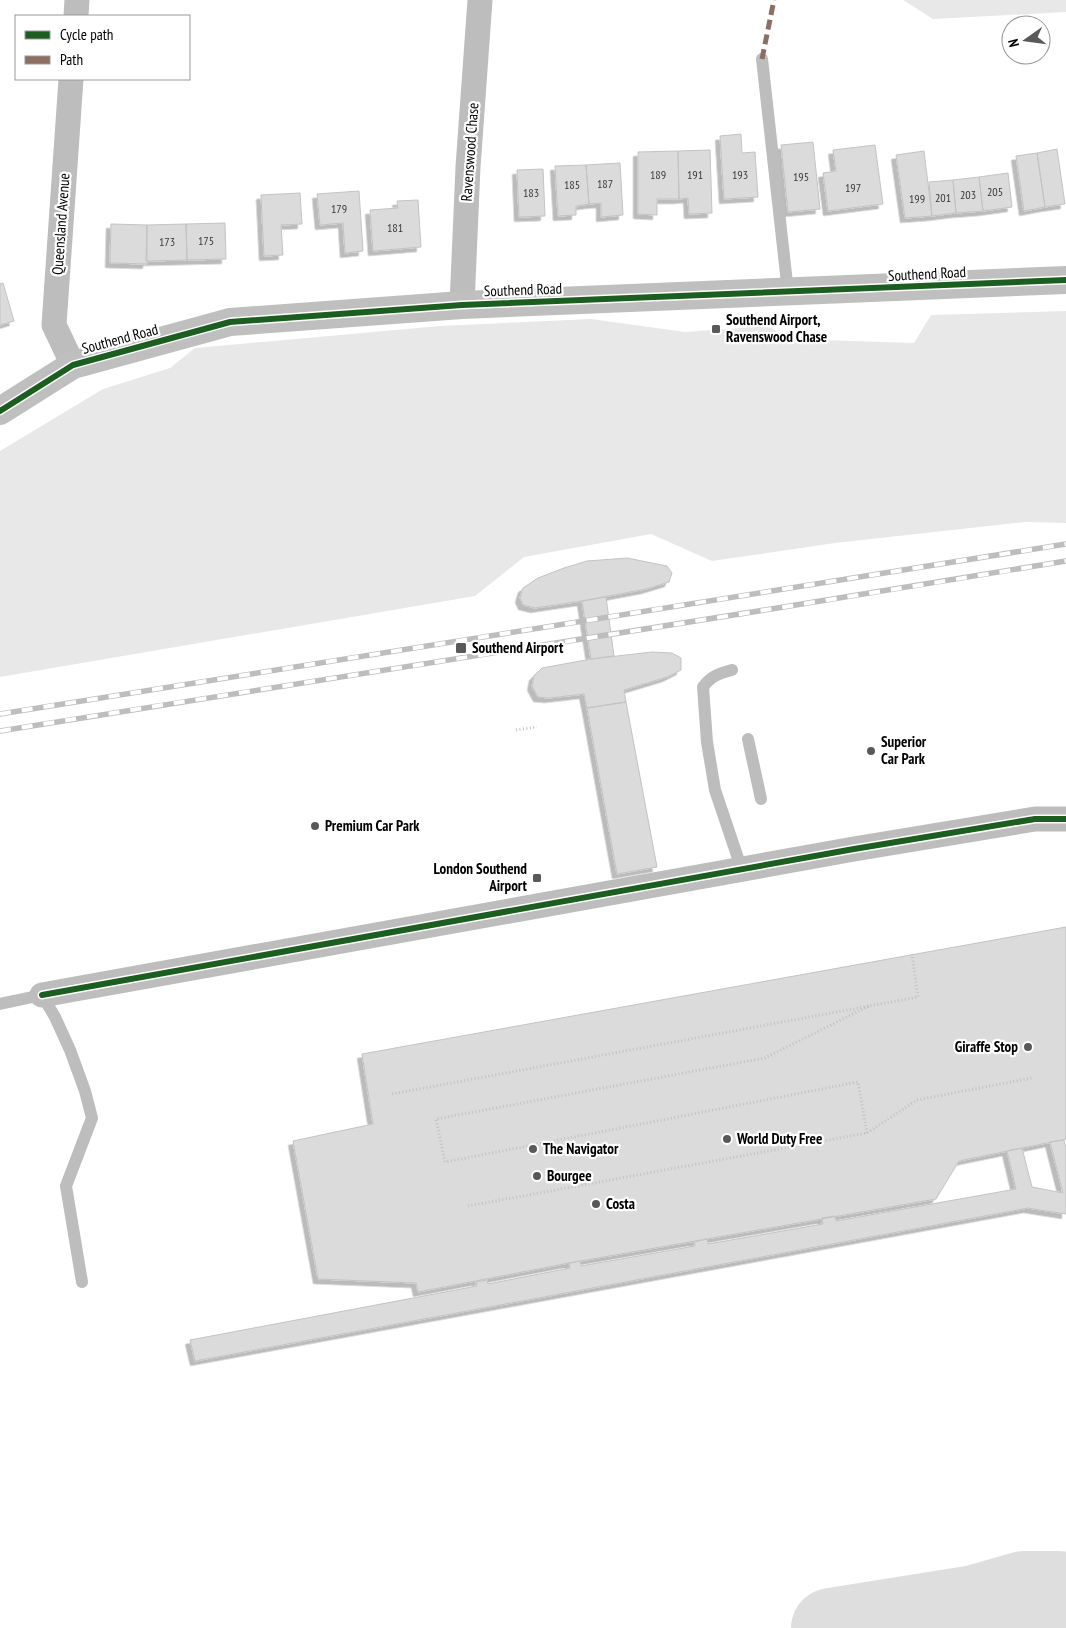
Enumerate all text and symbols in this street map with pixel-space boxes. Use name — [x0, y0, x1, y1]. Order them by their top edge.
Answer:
legend — [15, 15, 190, 80]
north arrow — [1001, 15, 1051, 65]
text: Cycle path — [60, 25, 113, 44]
text: N — [1004, 37, 1023, 49]
text: Path — [60, 50, 83, 69]
street label: Ravenswood Chase — [457, 102, 482, 202]
house number: 189 — [650, 167, 666, 182]
house number: 191 — [687, 167, 703, 182]
house number: 193 — [732, 167, 748, 182]
house number: 195 — [793, 169, 809, 184]
street label: Queensland Avenue — [47, 172, 74, 275]
house number: 187 — [597, 176, 613, 191]
house number: 185 — [564, 177, 580, 192]
house number: 197 — [845, 180, 861, 195]
house number: 205 — [987, 184, 1003, 199]
house number: 183 — [523, 185, 539, 200]
house number: 203 — [960, 187, 976, 202]
house number: 201 — [935, 190, 951, 205]
house number: 199 — [909, 191, 925, 206]
house number: 179 — [331, 201, 347, 216]
house number: 181 — [387, 220, 403, 235]
house number: 175 — [198, 233, 214, 248]
house number: 173 — [159, 234, 175, 249]
street label: Southend Road — [887, 262, 967, 285]
street label: Southend Road — [484, 279, 562, 300]
place label: Southend Airport, Ravenswood Chase — [726, 310, 827, 346]
street label: Southend Road — [80, 319, 160, 358]
marker: Southend Airport, Ravenswood Chase — [710, 323, 722, 335]
place label: Southend Airport — [472, 638, 564, 657]
marker: Southend Airport — [454, 641, 468, 655]
place label: Superior Car Park — [881, 732, 927, 768]
marker: Superior Car Park — [865, 745, 877, 757]
place label: Premium Car Park — [325, 816, 420, 835]
marker: Premium Car Park — [309, 820, 321, 832]
place label: London Southend Airport — [434, 859, 528, 895]
marker: London Southend Airport — [531, 872, 543, 884]
place label: Giraffe Stop — [955, 1037, 1018, 1056]
marker: Giraffe Stop — [1022, 1041, 1034, 1053]
place label: World Duty Free — [736, 1129, 822, 1148]
marker: World Duty Free — [721, 1133, 733, 1145]
place label: The Navigator — [543, 1139, 619, 1158]
marker: The Navigator — [527, 1143, 539, 1155]
place label: Bourgee — [547, 1166, 592, 1185]
marker: Bourgee — [531, 1170, 543, 1182]
place label: Costa — [606, 1194, 635, 1213]
marker: Costa — [590, 1198, 602, 1210]

